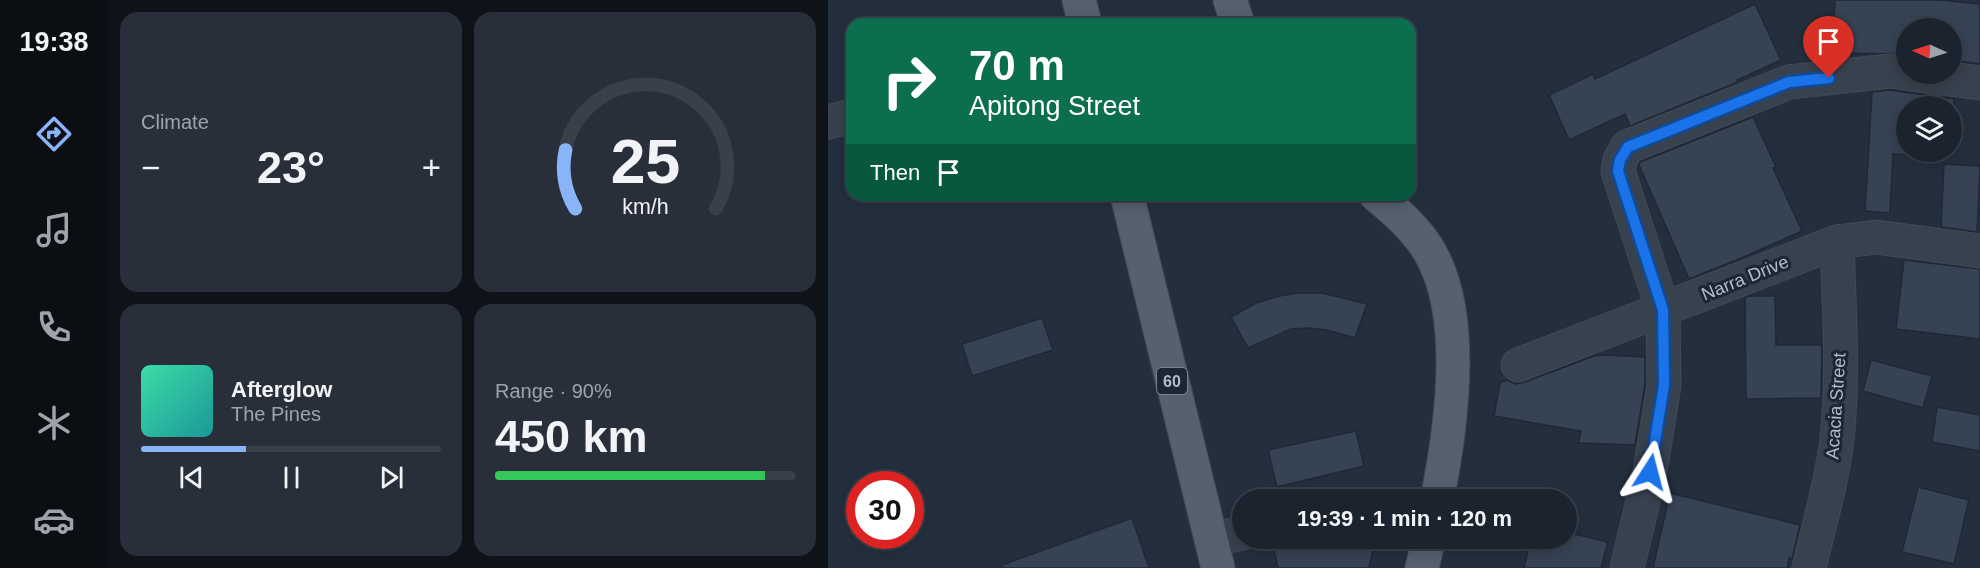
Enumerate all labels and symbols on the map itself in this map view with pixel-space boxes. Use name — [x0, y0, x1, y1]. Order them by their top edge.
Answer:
pin — [1803, 16, 1854, 78]
north arrow — [1896, 18, 1962, 84]
street label: Narra Drive — [1699, 251, 1791, 305]
street label: Acacia Street — [1822, 352, 1850, 460]
road number: 60 — [1157, 368, 1187, 394]
position arrow — [1618, 440, 1682, 504]
speed limit sign: 30 — [846, 471, 924, 549]

